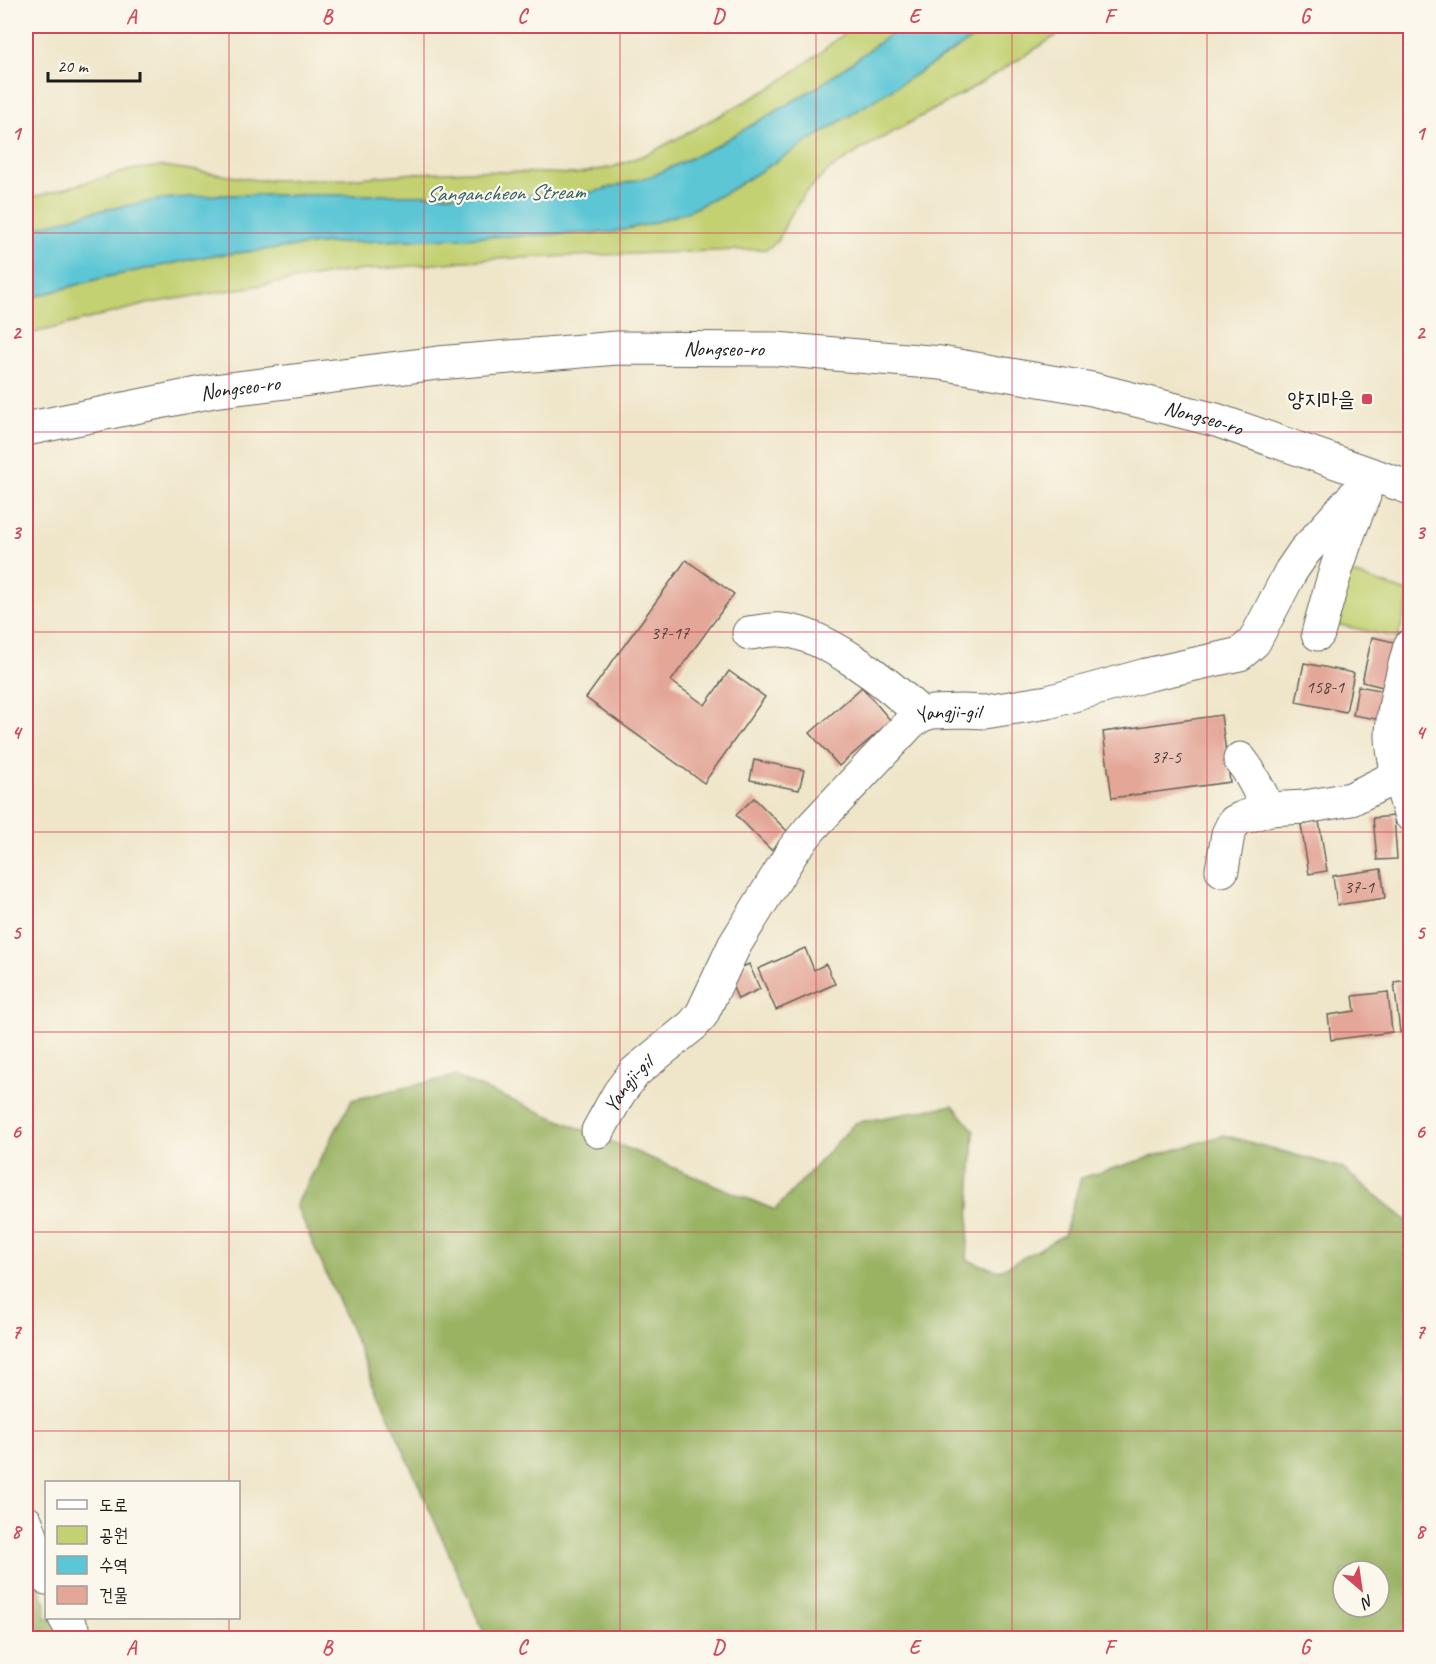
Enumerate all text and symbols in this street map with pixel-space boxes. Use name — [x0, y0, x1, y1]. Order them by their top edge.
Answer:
text: A — [126, 4, 138, 29]
text: B — [322, 4, 334, 29]
text: C — [517, 4, 529, 29]
text: D — [712, 4, 726, 29]
text: E — [909, 4, 923, 29]
text: F — [1104, 4, 1118, 29]
text: G — [1300, 4, 1313, 29]
scale bar — [48, 45, 140, 83]
text: 20 m — [57, 55, 90, 77]
text: 1 — [12, 121, 23, 146]
text: 1 — [1416, 121, 1427, 146]
water label: Sangancheon Stream — [425, 178, 587, 208]
text: 2 — [12, 320, 23, 345]
text: 2 — [1416, 320, 1427, 345]
street label: Nongseo-ro — [684, 335, 766, 362]
street label: Nongseo-ro — [198, 370, 283, 406]
place label: 양지마을 — [1287, 386, 1355, 412]
marker: 양지마을 — [1360, 392, 1374, 406]
street label: Nongseo-ro — [1162, 395, 1248, 442]
text: 3 — [12, 520, 23, 545]
text: 3 — [1416, 520, 1427, 545]
house number: 37-17 — [651, 622, 690, 644]
house number: 158-1 — [1306, 676, 1345, 698]
street label: Yangji-gil — [910, 698, 985, 729]
text: 4 — [12, 720, 24, 745]
text: 4 — [1416, 720, 1428, 745]
house number: 37-5 — [1151, 746, 1182, 768]
house number: 37-1 — [1344, 876, 1375, 898]
text: 5 — [12, 920, 23, 945]
text: 5 — [1416, 920, 1427, 945]
street label: Yangji-gil — [598, 1048, 661, 1117]
text: 6 — [11, 1119, 22, 1144]
text: 6 — [1415, 1119, 1426, 1144]
text: 7 — [12, 1319, 23, 1344]
text: 7 — [1416, 1319, 1427, 1344]
legend — [45, 1481, 240, 1619]
text: 도로 — [99, 1494, 128, 1516]
text: 8 — [12, 1519, 24, 1544]
text: 8 — [1416, 1519, 1428, 1544]
text: 공원 — [99, 1524, 128, 1546]
text: 수역 — [99, 1554, 128, 1576]
north arrow — [1331, 1559, 1391, 1619]
text: 건물 — [99, 1584, 128, 1606]
text: N — [1356, 1590, 1377, 1614]
text: A — [126, 1635, 138, 1660]
text: B — [322, 1635, 334, 1660]
text: C — [517, 1635, 529, 1660]
text: D — [712, 1635, 726, 1660]
text: E — [909, 1635, 923, 1660]
text: F — [1104, 1635, 1118, 1660]
text: G — [1300, 1635, 1313, 1660]

